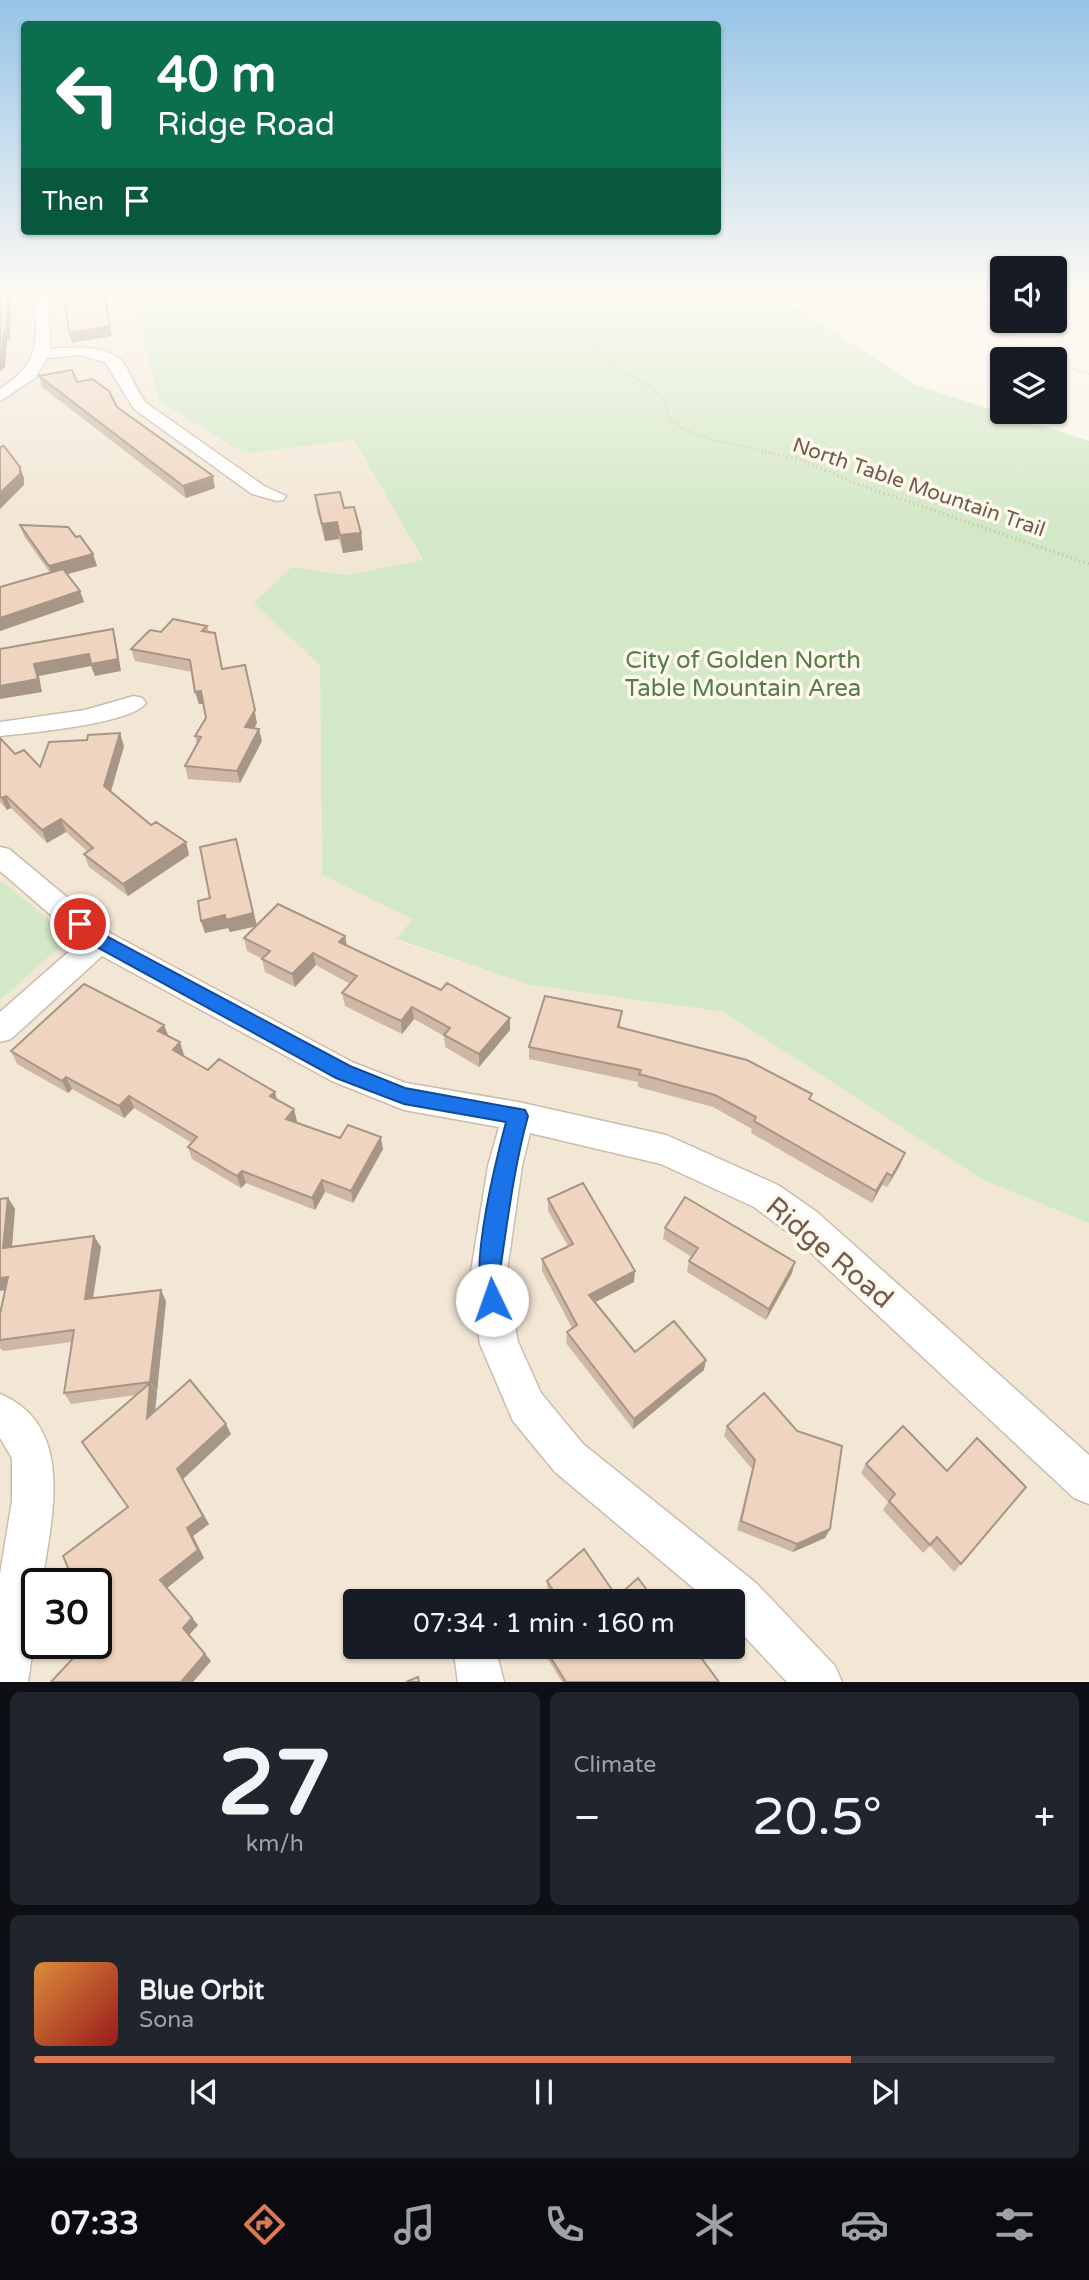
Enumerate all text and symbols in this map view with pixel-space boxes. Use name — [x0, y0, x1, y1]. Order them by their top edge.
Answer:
text: 40 m — [157, 46, 276, 105]
icon: left — [42, 49, 133, 140]
text: Ridge Road — [157, 106, 335, 144]
icon: arrive — [118, 182, 156, 220]
text: Then — [42, 186, 104, 217]
map controls — [990, 256, 1067, 424]
button: sound — [990, 256, 1067, 333]
button: layers — [990, 347, 1067, 424]
street label: North Table Mountain Trail — [789, 432, 1048, 543]
park label: City of Golden North Table Mountain Area — [625, 646, 861, 703]
pin — [50, 894, 110, 954]
icon: arrive — [61, 905, 99, 943]
street label: Ridge Road — [759, 1190, 900, 1316]
position arrow — [455, 1263, 529, 1337]
speed limit sign: 30 — [21, 1568, 112, 1659]
text: 07:34 · 1 min · 160 m — [413, 1608, 675, 1639]
text: 27 — [218, 1729, 332, 1839]
text: Climate — [574, 1751, 656, 1779]
text: 20.5° — [752, 1786, 882, 1849]
text: − — [574, 1795, 601, 1841]
text: + — [1034, 1795, 1055, 1841]
text: km/h — [246, 1830, 304, 1858]
text: Blue Orbit — [139, 1975, 264, 2006]
text: Sona — [139, 2006, 194, 2034]
icon: previous — [185, 2073, 223, 2111]
icon: pause — [525, 2073, 563, 2111]
icon: next — [866, 2073, 904, 2111]
icon: directions — [240, 2200, 289, 2249]
icon: music — [390, 2200, 439, 2249]
icon: phone — [540, 2200, 589, 2249]
icon: climate — [690, 2200, 739, 2249]
icon: car — [840, 2200, 889, 2249]
icon: filters — [990, 2200, 1039, 2249]
text: 07:33 — [50, 2205, 139, 2243]

